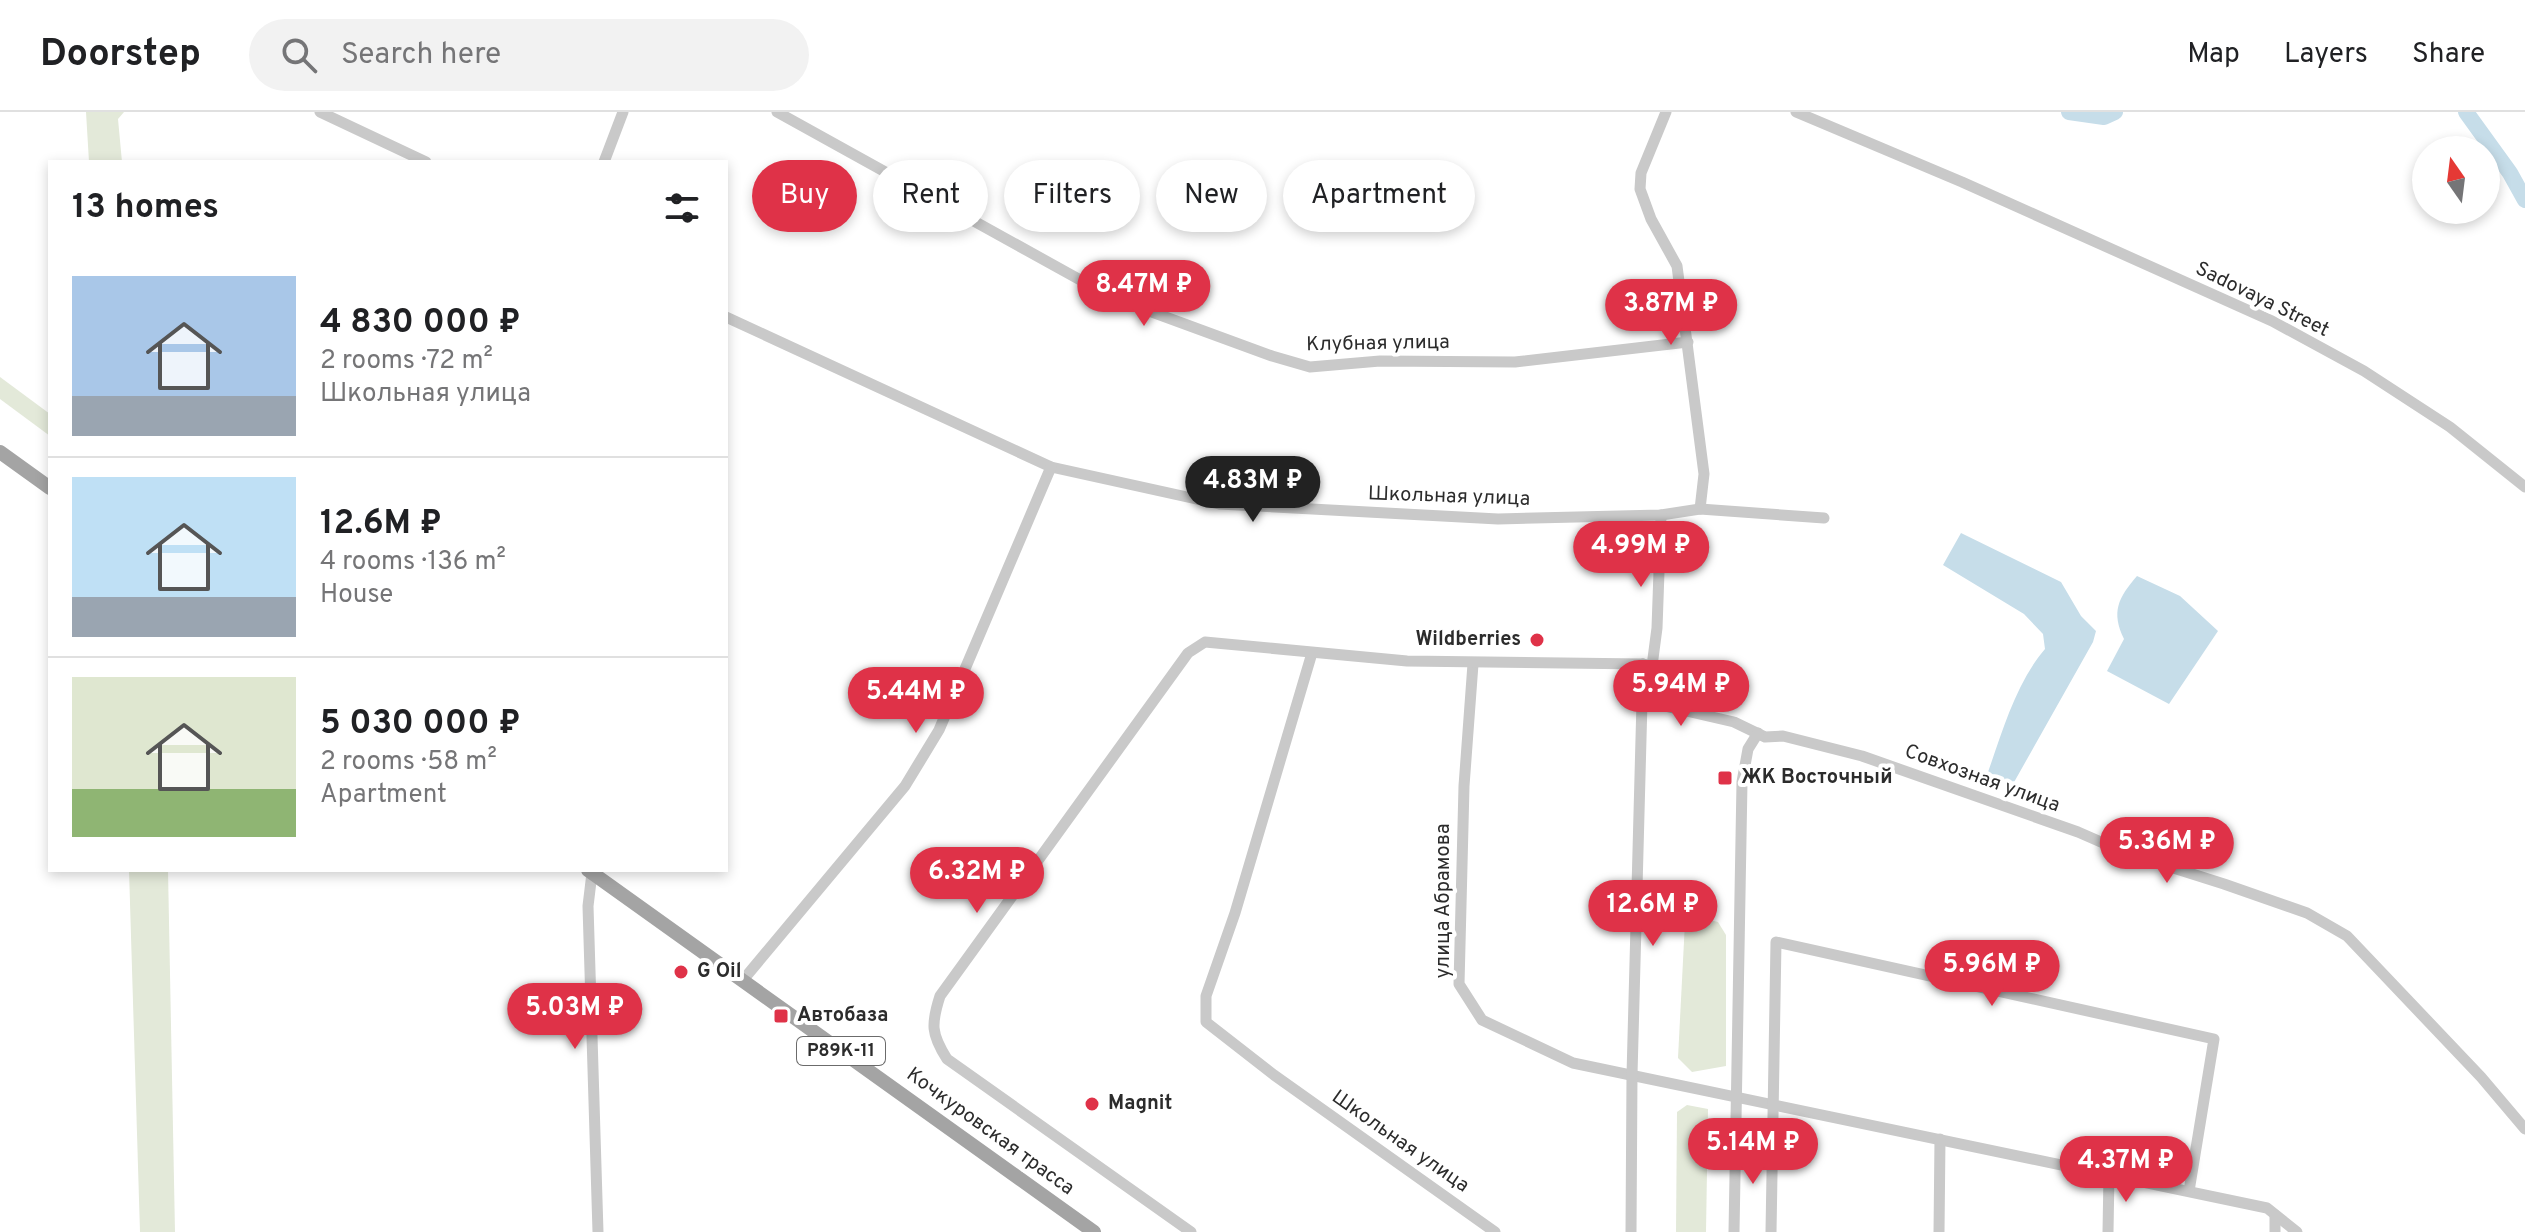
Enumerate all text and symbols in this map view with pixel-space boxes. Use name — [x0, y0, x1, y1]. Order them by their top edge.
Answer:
search box — [249, 19, 809, 91]
text: Doorstep — [40, 31, 201, 80]
icon: search — [277, 33, 321, 77]
text: Search here — [341, 37, 501, 74]
text: Map — [2187, 37, 2240, 73]
text: Layers — [2284, 37, 2368, 73]
text: Share — [2412, 37, 2485, 73]
north arrow — [2412, 136, 2500, 224]
map controls — [2412, 136, 2500, 224]
chip: Buy — [752, 160, 857, 232]
chip: Rent — [873, 160, 988, 232]
chip: Filters — [1004, 160, 1140, 232]
chip: New — [1156, 160, 1267, 232]
chip: Apartment — [1283, 160, 1475, 232]
icon: filters — [660, 186, 704, 230]
text: 13 homes — [72, 187, 219, 230]
street label: Sadovaya Street — [2191, 256, 2333, 344]
pin: 8.47M ₽ — [1070, 260, 1218, 328]
text: 8.47M ₽ — [1095, 269, 1193, 302]
pin: 3.87M ₽ — [1597, 279, 1745, 347]
text: 3.87M ₽ — [1623, 288, 1719, 321]
text: 4 830 000 ₽ — [320, 302, 521, 345]
icon: home — [136, 308, 232, 404]
street label: Клубная улица — [1306, 330, 1450, 358]
text: 2 rooms · 72 m² — [320, 345, 493, 378]
text: Школьная улица — [320, 378, 531, 411]
pin: 4.83M ₽ — [1179, 456, 1327, 524]
text: 4.83M ₽ — [1203, 465, 1303, 498]
street label: Школьная улица — [1367, 481, 1531, 513]
text: 12.6M ₽ — [320, 503, 442, 546]
icon: home — [136, 509, 232, 605]
pin: 4.99M ₽ — [1567, 521, 1715, 589]
text: 4.99M ₽ — [1591, 530, 1691, 563]
text: 4 rooms · 136 m² — [320, 546, 506, 579]
text: House — [320, 579, 393, 612]
place label: Wildberries — [1415, 627, 1521, 653]
marker: Wildberries — [1528, 631, 1546, 649]
pin: 5.94M ₽ — [1607, 660, 1755, 728]
pin: 5.44M ₽ — [842, 667, 990, 735]
text: 5.94M ₽ — [1631, 669, 1731, 702]
text: 5.44M ₽ — [866, 676, 966, 709]
text: 5 030 000 ₽ — [320, 703, 521, 746]
icon: home — [136, 709, 232, 805]
street label: Совхозная улица — [1901, 739, 2063, 819]
text: 2 rooms · 58 m² — [320, 746, 497, 779]
place label: ЖК Восточный — [1741, 765, 1893, 791]
marker: ЖК Восточный — [1716, 769, 1734, 787]
text: Apartment — [320, 779, 447, 812]
pin: 5.36M ₽ — [2093, 817, 2241, 885]
street label: улица Абрамова — [1431, 824, 1457, 978]
text: 5.36M ₽ — [2118, 826, 2216, 859]
pin: 6.32M ₽ — [903, 847, 1051, 915]
text: 6.32M ₽ — [928, 856, 1026, 889]
pin: 12.6M ₽ — [1579, 880, 1727, 948]
text: 12.6M ₽ — [1606, 889, 1700, 922]
pin: 5.96M ₽ — [1918, 940, 2066, 1008]
text: 5.96M ₽ — [1943, 949, 2041, 982]
place label: G Oil — [697, 959, 742, 985]
marker: G Oil — [672, 963, 690, 981]
pin: 5.03M ₽ — [501, 983, 649, 1051]
text: 5.03M ₽ — [525, 992, 625, 1025]
place label: Автобаза — [797, 1003, 888, 1029]
marker: Автобаза — [772, 1007, 790, 1025]
road number: Р89К-11 — [797, 1037, 885, 1065]
street label: Кочкуровская трасса — [901, 1062, 1079, 1202]
street label: Школьная улица — [1326, 1085, 1474, 1199]
place label: Magnit — [1108, 1091, 1173, 1117]
marker: Magnit — [1083, 1095, 1101, 1113]
pin: 5.14M ₽ — [1679, 1118, 1827, 1186]
text: 5.14M ₽ — [1706, 1127, 1800, 1160]
pin: 4.37M ₽ — [2052, 1136, 2200, 1204]
text: 4.37M ₽ — [2078, 1145, 2174, 1178]

